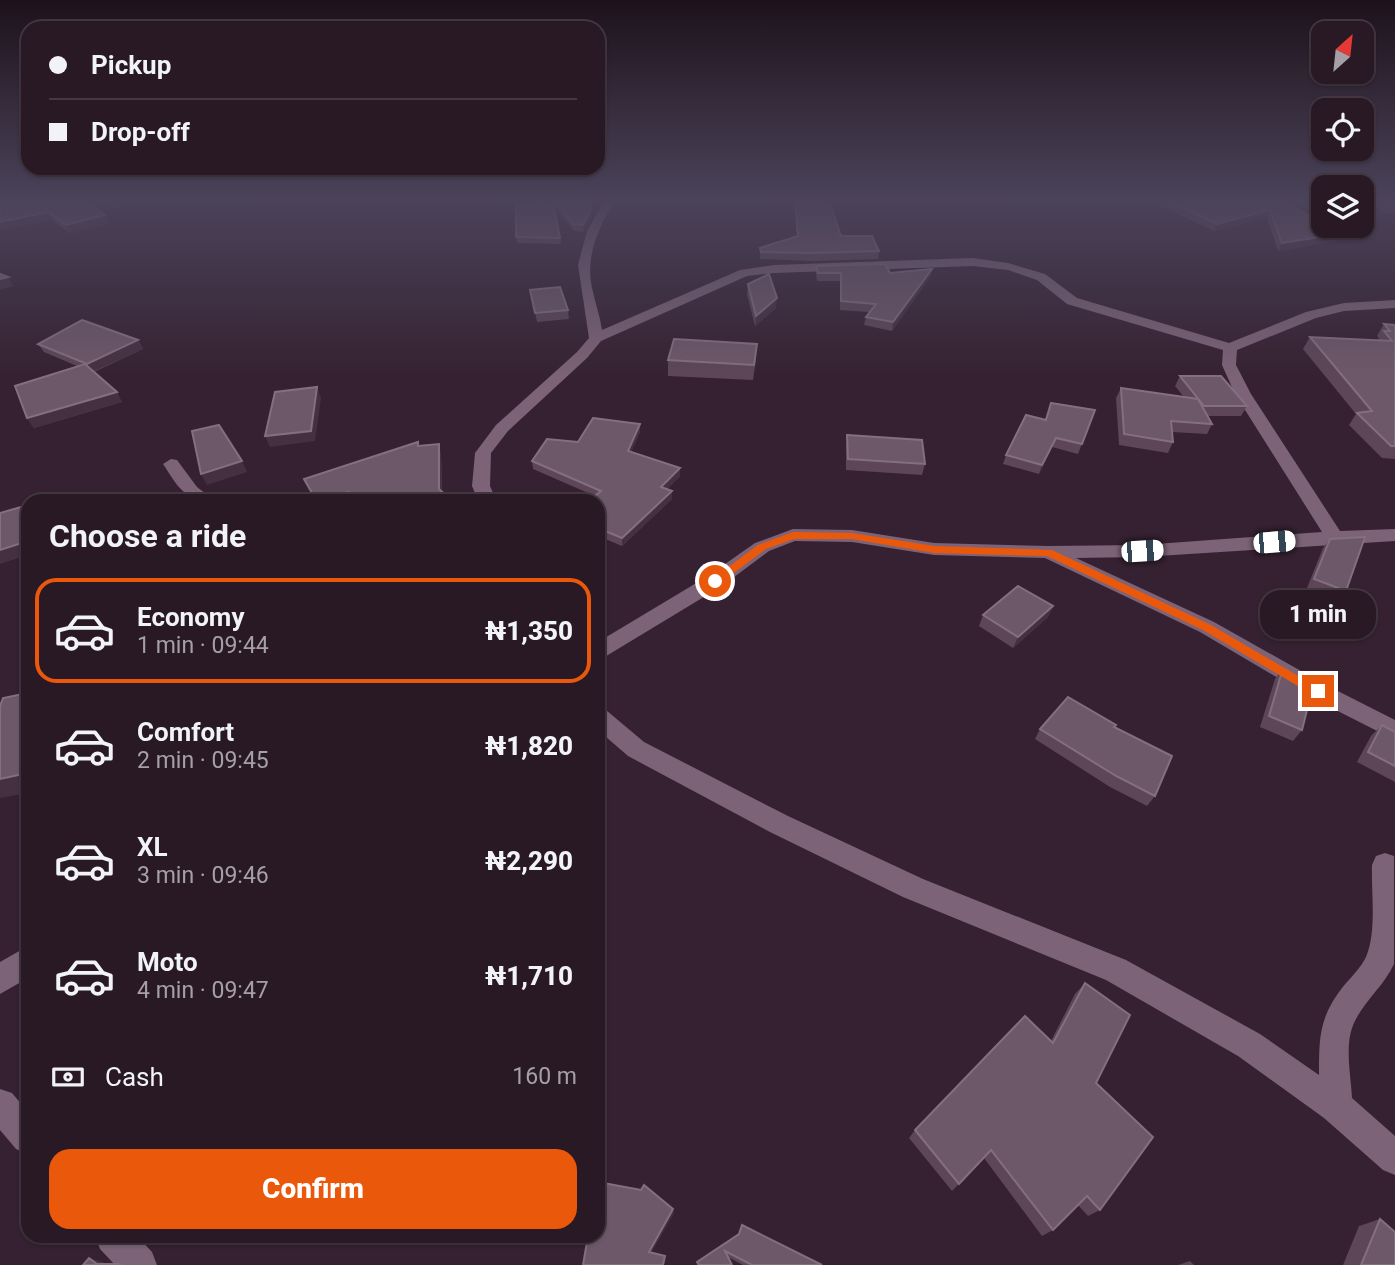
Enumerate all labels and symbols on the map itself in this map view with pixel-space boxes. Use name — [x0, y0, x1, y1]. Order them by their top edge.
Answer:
north arrow — [1311, 21, 1374, 84]
car — [1253, 530, 1296, 554]
car — [1121, 539, 1164, 563]
route start — [699, 565, 731, 597]
callout: 1 min — [1260, 590, 1376, 638]
route end — [1302, 675, 1334, 707]

